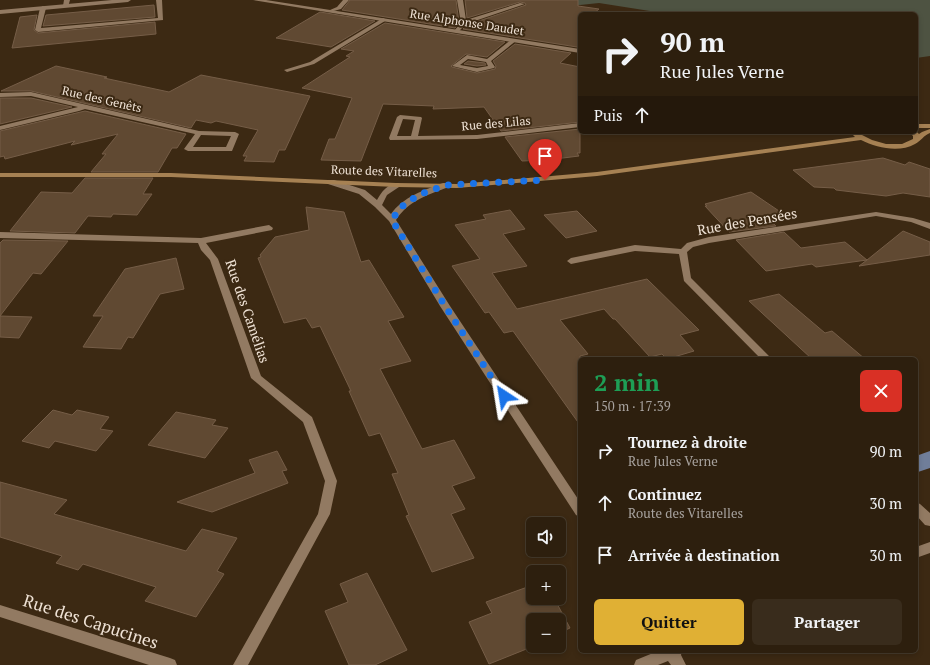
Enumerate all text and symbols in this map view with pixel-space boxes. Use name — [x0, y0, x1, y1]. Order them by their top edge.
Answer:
street label: Rue Alphonse Daudet — [409, 6, 526, 39]
text: 90 m — [660, 23, 725, 60]
icon: right — [594, 28, 646, 80]
text: Rue Jules Verne — [660, 59, 784, 83]
street label: Rue des Genêts — [61, 83, 143, 115]
icon: ahead — [631, 104, 653, 126]
text: Puis — [594, 105, 623, 125]
street label: Rue des Lilas — [461, 113, 531, 133]
pin — [528, 139, 562, 180]
icon: arrive — [534, 145, 556, 167]
street label: Route des Vitarelles — [331, 162, 437, 180]
street label: Rue des Pensées — [696, 203, 798, 239]
street label: Rue des Camélias — [221, 257, 275, 365]
text: 2 min — [594, 366, 660, 398]
button: close — [860, 370, 902, 412]
position arrow — [483, 375, 525, 417]
text: 150 m · 17:39 — [594, 397, 671, 415]
text: Tournez à droite — [628, 432, 747, 452]
icon: right — [594, 440, 616, 462]
text: 90 m — [869, 441, 902, 461]
text: Rue Jules Verne — [628, 452, 718, 470]
text: Continuez — [628, 484, 702, 504]
icon: ahead — [594, 492, 616, 514]
text: 30 m — [869, 493, 902, 513]
text: Route des Vitarelles — [628, 504, 743, 522]
map controls — [526, 517, 566, 653]
button: sound — [526, 517, 566, 557]
icon: arrive — [594, 544, 616, 566]
text: Arrivée à destination — [628, 545, 780, 565]
text: 30 m — [869, 545, 902, 565]
button: + — [526, 565, 566, 605]
street label: Rue des Capucines — [21, 588, 161, 654]
button: Quitter — [594, 599, 744, 645]
button: Partager — [752, 599, 902, 645]
button: − — [526, 613, 566, 653]

